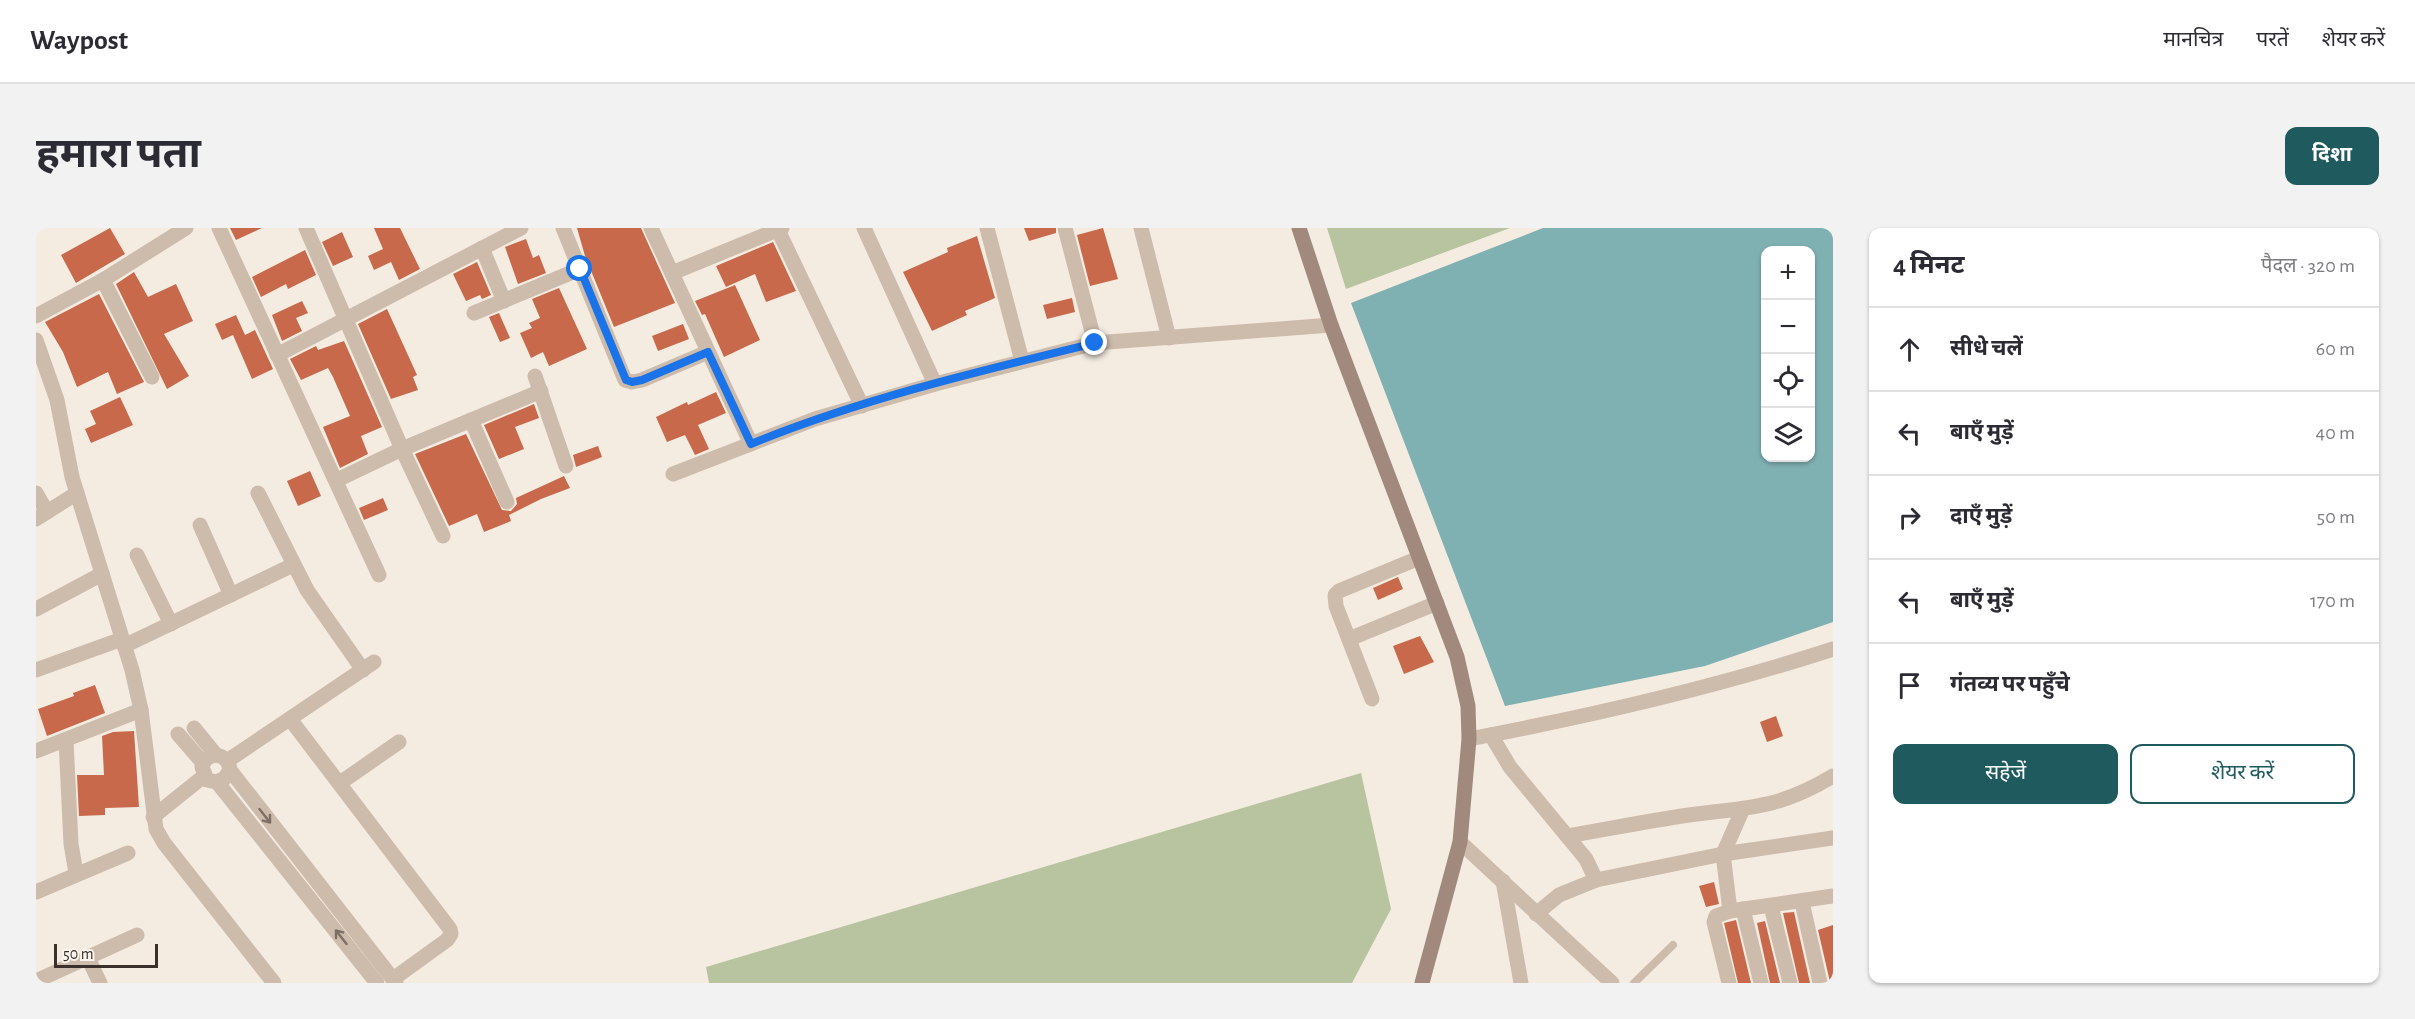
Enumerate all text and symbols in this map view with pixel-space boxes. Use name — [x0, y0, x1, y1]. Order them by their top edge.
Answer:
text: Waypost — [30, 27, 128, 55]
text: मानचित्र — [2163, 29, 2223, 50]
text: परतें — [2256, 29, 2289, 50]
text: शेयर करें — [2322, 29, 2385, 50]
button: दिशा — [2285, 127, 2379, 185]
text: हमारा पता — [36, 133, 201, 175]
map controls — [1761, 246, 1815, 462]
button: + — [1761, 246, 1815, 300]
text: 4 मिनट — [1893, 252, 1965, 278]
route start — [566, 255, 592, 281]
text: पैदल · 320 m — [2261, 256, 2355, 276]
button: − — [1761, 300, 1815, 354]
route end — [1081, 329, 1107, 355]
icon: ahead — [1893, 333, 1926, 366]
text: सीधे चलें — [1950, 337, 2023, 359]
text: 60 m — [2316, 339, 2355, 359]
button: locate — [1761, 354, 1815, 408]
button: layers — [1761, 408, 1815, 462]
icon: left — [1893, 417, 1926, 450]
text: बाएँ मुड़ें — [1950, 421, 2014, 443]
text: 40 m — [2316, 423, 2355, 443]
icon: right — [1893, 501, 1926, 534]
text: दाएँ मुड़ें — [1950, 505, 2012, 527]
text: 50 m — [2317, 507, 2355, 527]
icon: left — [1893, 585, 1926, 618]
text: बाएँ मुड़ें — [1950, 589, 2014, 611]
text: 170 m — [2310, 591, 2355, 611]
icon: arrive — [1893, 669, 1926, 702]
text: गंतव्य पर पहुँचे — [1950, 673, 2070, 695]
button: सहेजें — [1893, 744, 2118, 804]
button: शेयर करें — [2130, 744, 2355, 804]
one-way arrow — [259, 808, 272, 824]
one-way arrow — [334, 929, 347, 945]
scale bar — [54, 941, 158, 968]
text: 50 m — [63, 946, 94, 962]

